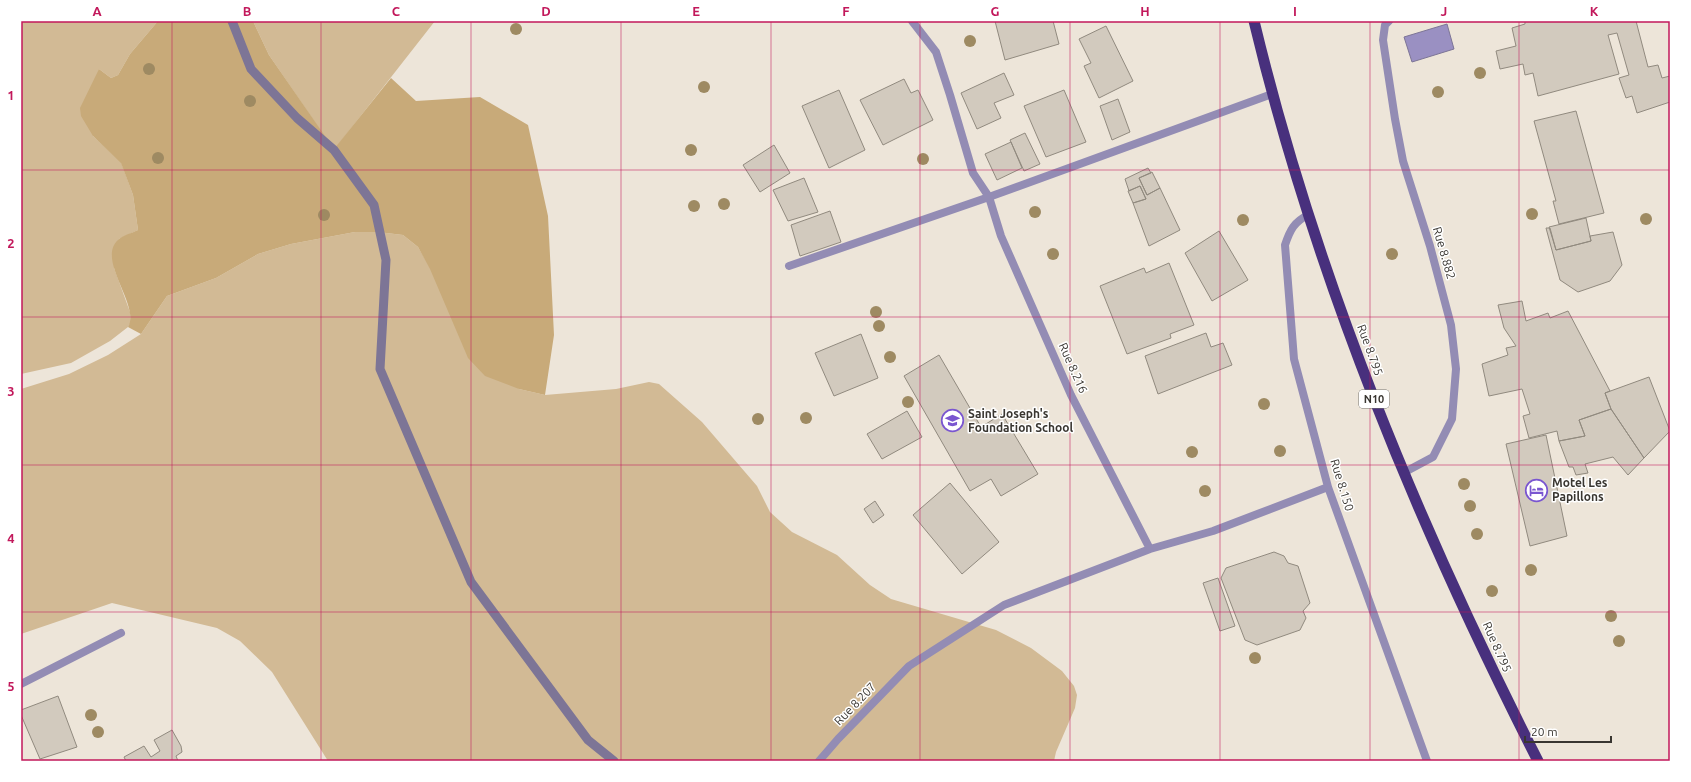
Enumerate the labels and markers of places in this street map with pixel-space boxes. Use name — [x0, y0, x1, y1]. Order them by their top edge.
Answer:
place label: Saint Joseph's Foundation School — [968, 407, 1073, 434]
school or university icon: Saint Joseph's Foundation School — [940, 408, 966, 434]
place label: Motel Les Papillons — [1552, 476, 1608, 503]
hotel icon: Motel Les Papillons — [1524, 477, 1550, 503]

